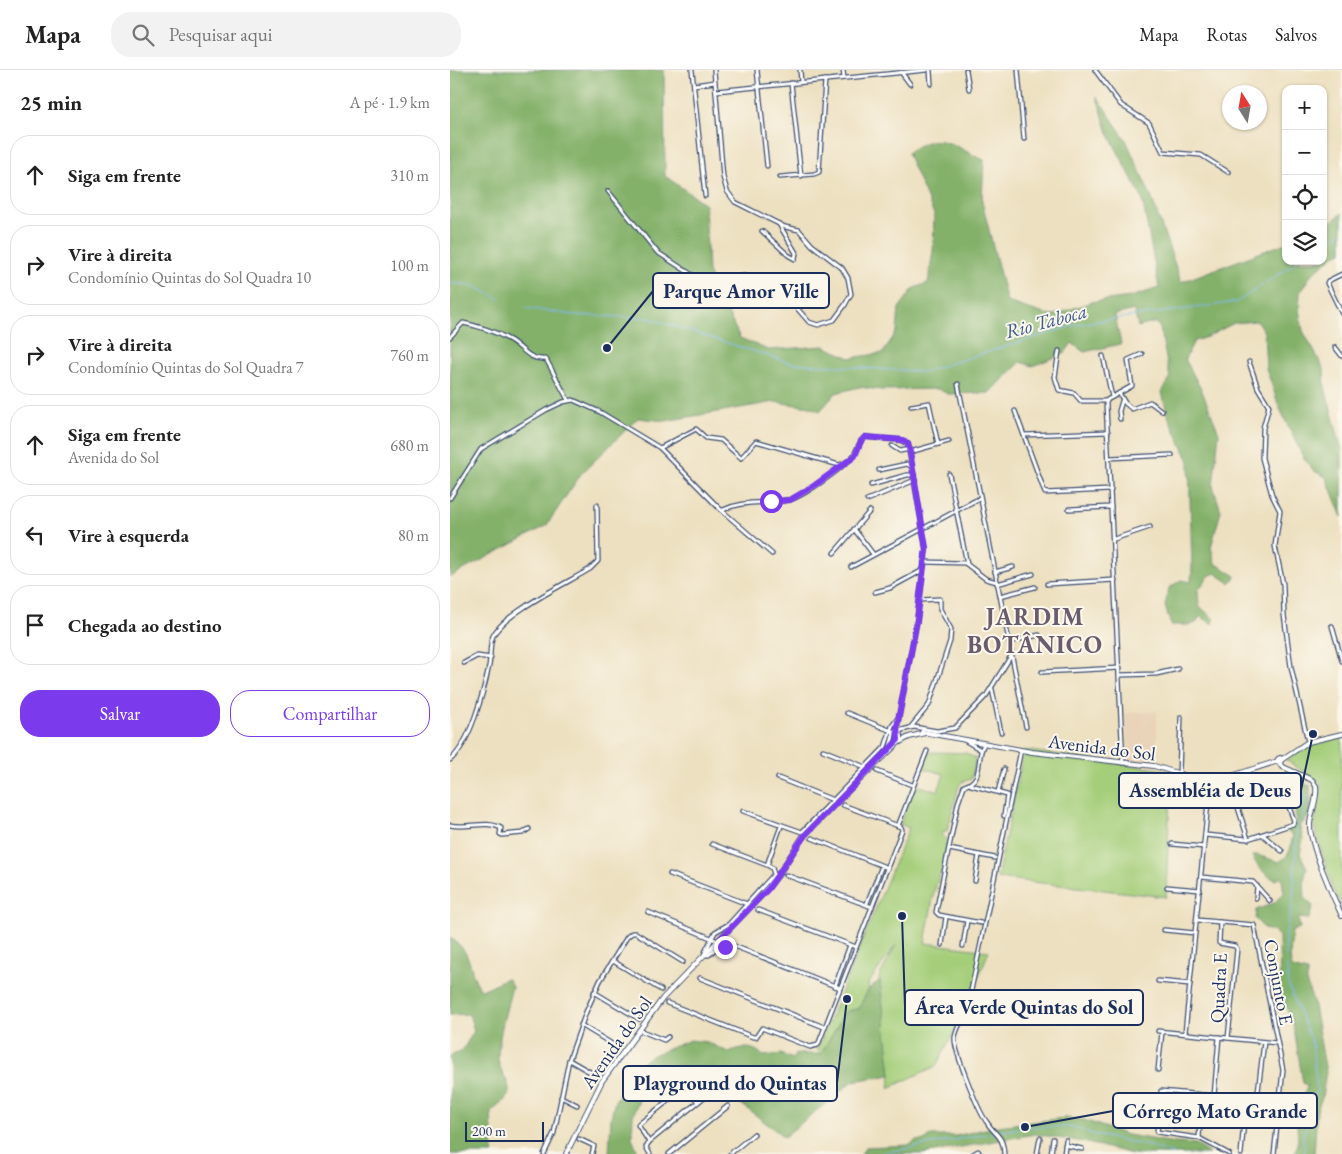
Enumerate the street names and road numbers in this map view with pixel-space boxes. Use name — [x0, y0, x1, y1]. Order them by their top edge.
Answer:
street label: Avenida do Sol — [1046, 728, 1158, 767]
street label: Conjunto E — [1258, 937, 1299, 1028]
street label: Quadra E — [1204, 952, 1233, 1024]
street label: Avenida do Sol — [575, 990, 658, 1095]

